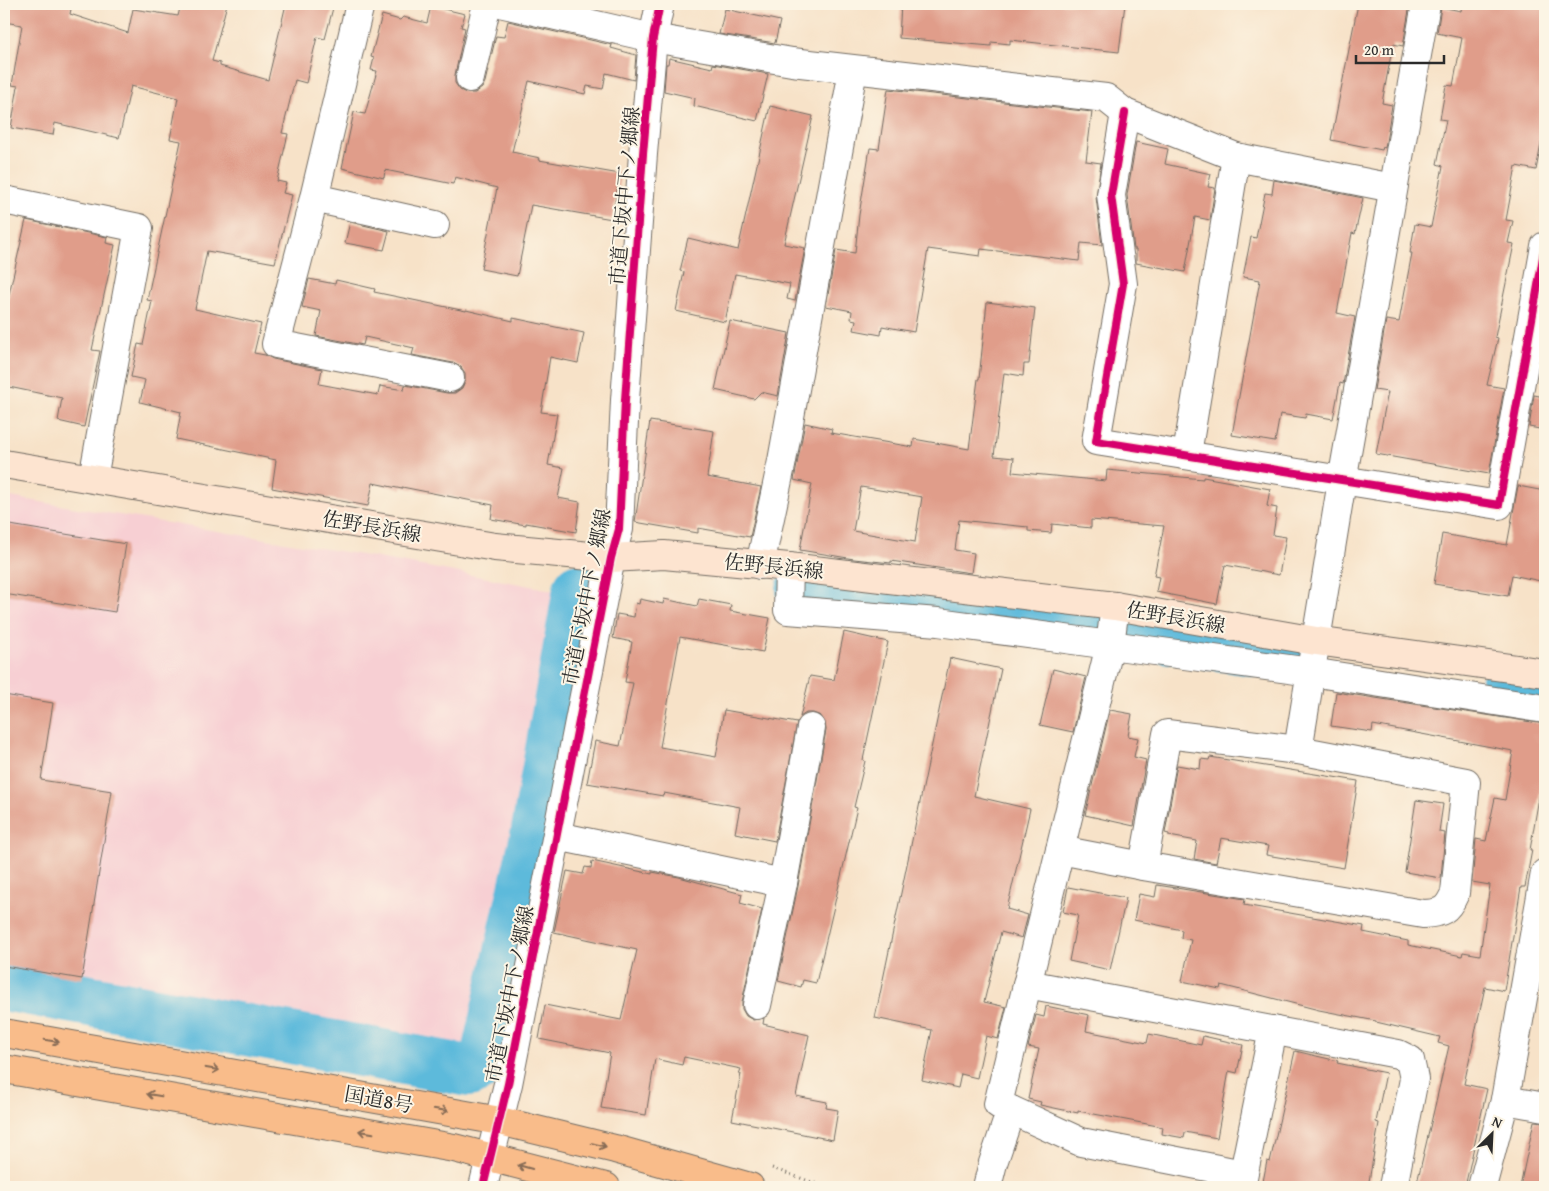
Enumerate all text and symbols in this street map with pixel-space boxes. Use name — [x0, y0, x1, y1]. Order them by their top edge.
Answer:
scale bar — [1356, 32, 1444, 64]
text: 20 m — [1364, 39, 1395, 60]
street label: 市道下坂中下ノ郷線 — [602, 105, 646, 287]
street label: 佐野長浜線 — [320, 503, 424, 549]
street label: 市道下坂中下ノ郷線 — [555, 506, 617, 688]
street label: 佐野長浜線 — [723, 546, 825, 586]
street label: 佐野長浜線 — [1124, 594, 1228, 640]
street label: 市道下坂中下ノ郷線 — [478, 903, 540, 1085]
one-way arrow — [43, 1037, 59, 1047]
one-way arrow — [203, 1065, 219, 1075]
street label: 国道8号 — [342, 1079, 416, 1119]
one-way arrow — [146, 1090, 162, 1100]
one-way arrow — [432, 1106, 448, 1116]
north arrow — [1466, 1108, 1516, 1158]
text: N — [1489, 1111, 1506, 1133]
one-way arrow — [358, 1127, 374, 1137]
one-way arrow — [591, 1141, 607, 1150]
one-way arrow — [517, 1161, 533, 1171]

